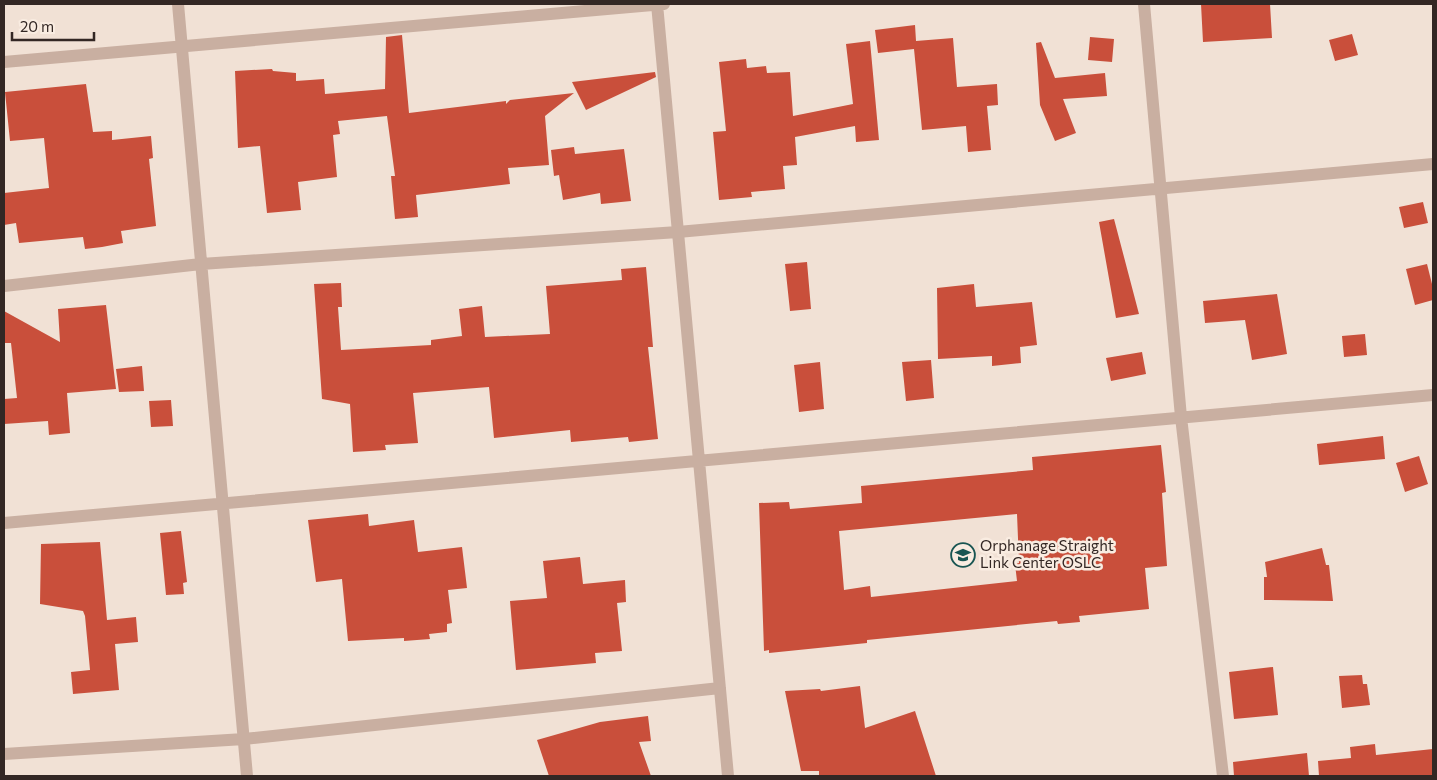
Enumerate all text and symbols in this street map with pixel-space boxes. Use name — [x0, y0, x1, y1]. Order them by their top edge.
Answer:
scale bar — [12, 10, 95, 42]
text: 20 m — [20, 17, 54, 35]
place label: Orphanage Straight Link Center OSLC — [980, 536, 1114, 571]
school or university icon: Orphanage Straight Link Center OSLC — [950, 542, 976, 568]

